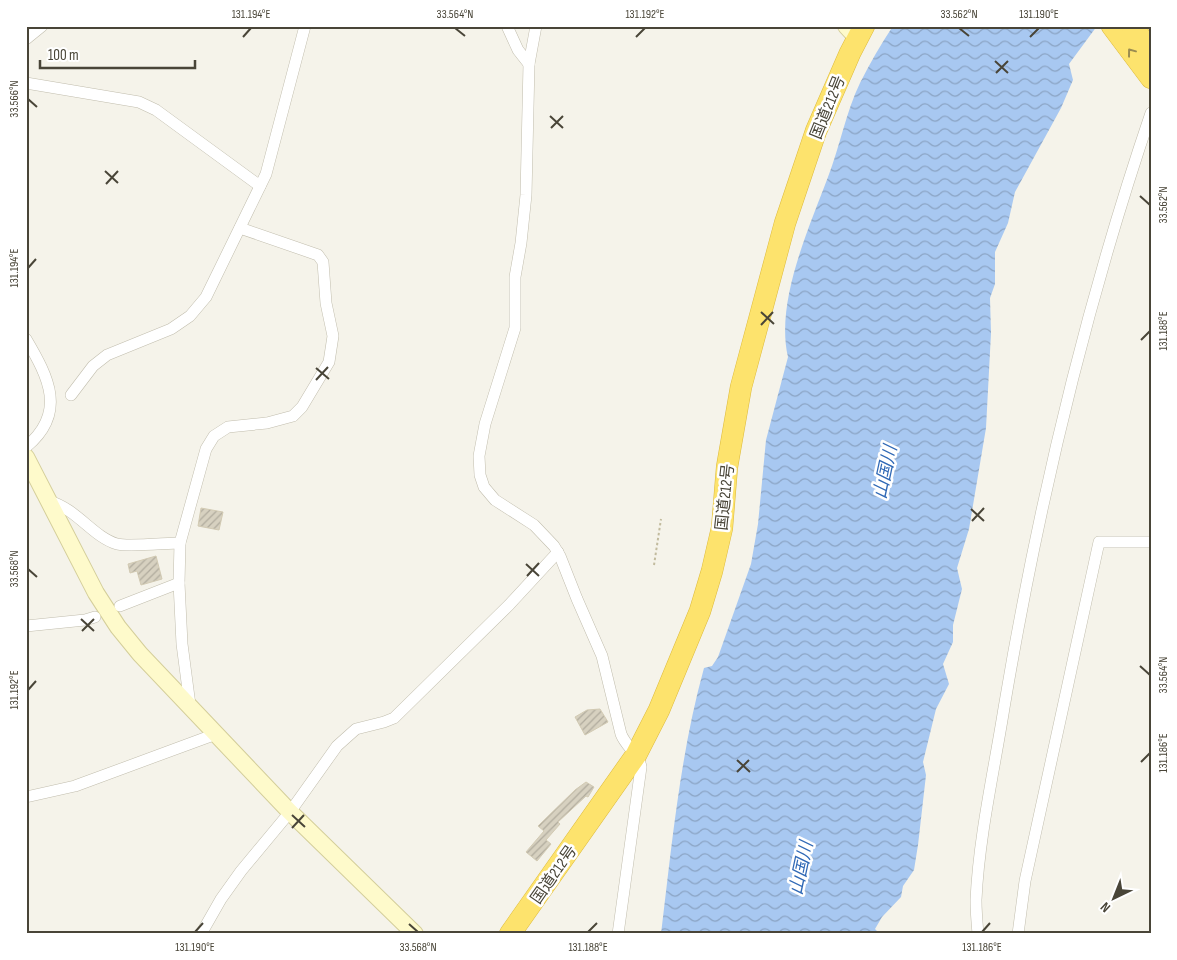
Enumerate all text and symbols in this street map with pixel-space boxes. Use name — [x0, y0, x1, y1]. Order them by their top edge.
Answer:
text: 131.194°E — [232, 7, 270, 22]
text: 33.564°N — [437, 7, 473, 22]
text: 131.192°E — [625, 7, 665, 22]
text: 33.562°N — [940, 7, 978, 22]
text: 131.190°E — [1019, 7, 1059, 22]
scale bar — [40, 38, 195, 70]
text: 100 m — [48, 46, 79, 65]
one-way arrow — [1129, 49, 1137, 58]
street label: 国道212号 — [807, 73, 850, 142]
text: 33.566°N — [7, 80, 22, 118]
text: 33.562°N — [1156, 186, 1171, 224]
text: 131.194°E — [7, 249, 22, 287]
text: 131.188°E — [1156, 311, 1171, 351]
water label: 山国川 — [870, 442, 902, 501]
street label: 国道212号 — [713, 463, 738, 531]
text: 33.568°N — [7, 550, 22, 588]
text: 33.564°N — [1156, 657, 1171, 693]
text: 131.192°E — [7, 670, 22, 710]
text: 131.186°E — [1156, 733, 1171, 773]
water label: 山国川 — [786, 838, 818, 897]
street label: 国道212号 — [527, 842, 581, 908]
north arrow — [1090, 872, 1140, 922]
text: N — [1097, 898, 1114, 916]
text: 131.190°E — [175, 940, 215, 955]
text: 33.568°N — [399, 940, 437, 955]
text: 131.188°E — [568, 940, 608, 955]
text: 131.186°E — [962, 940, 1002, 955]

